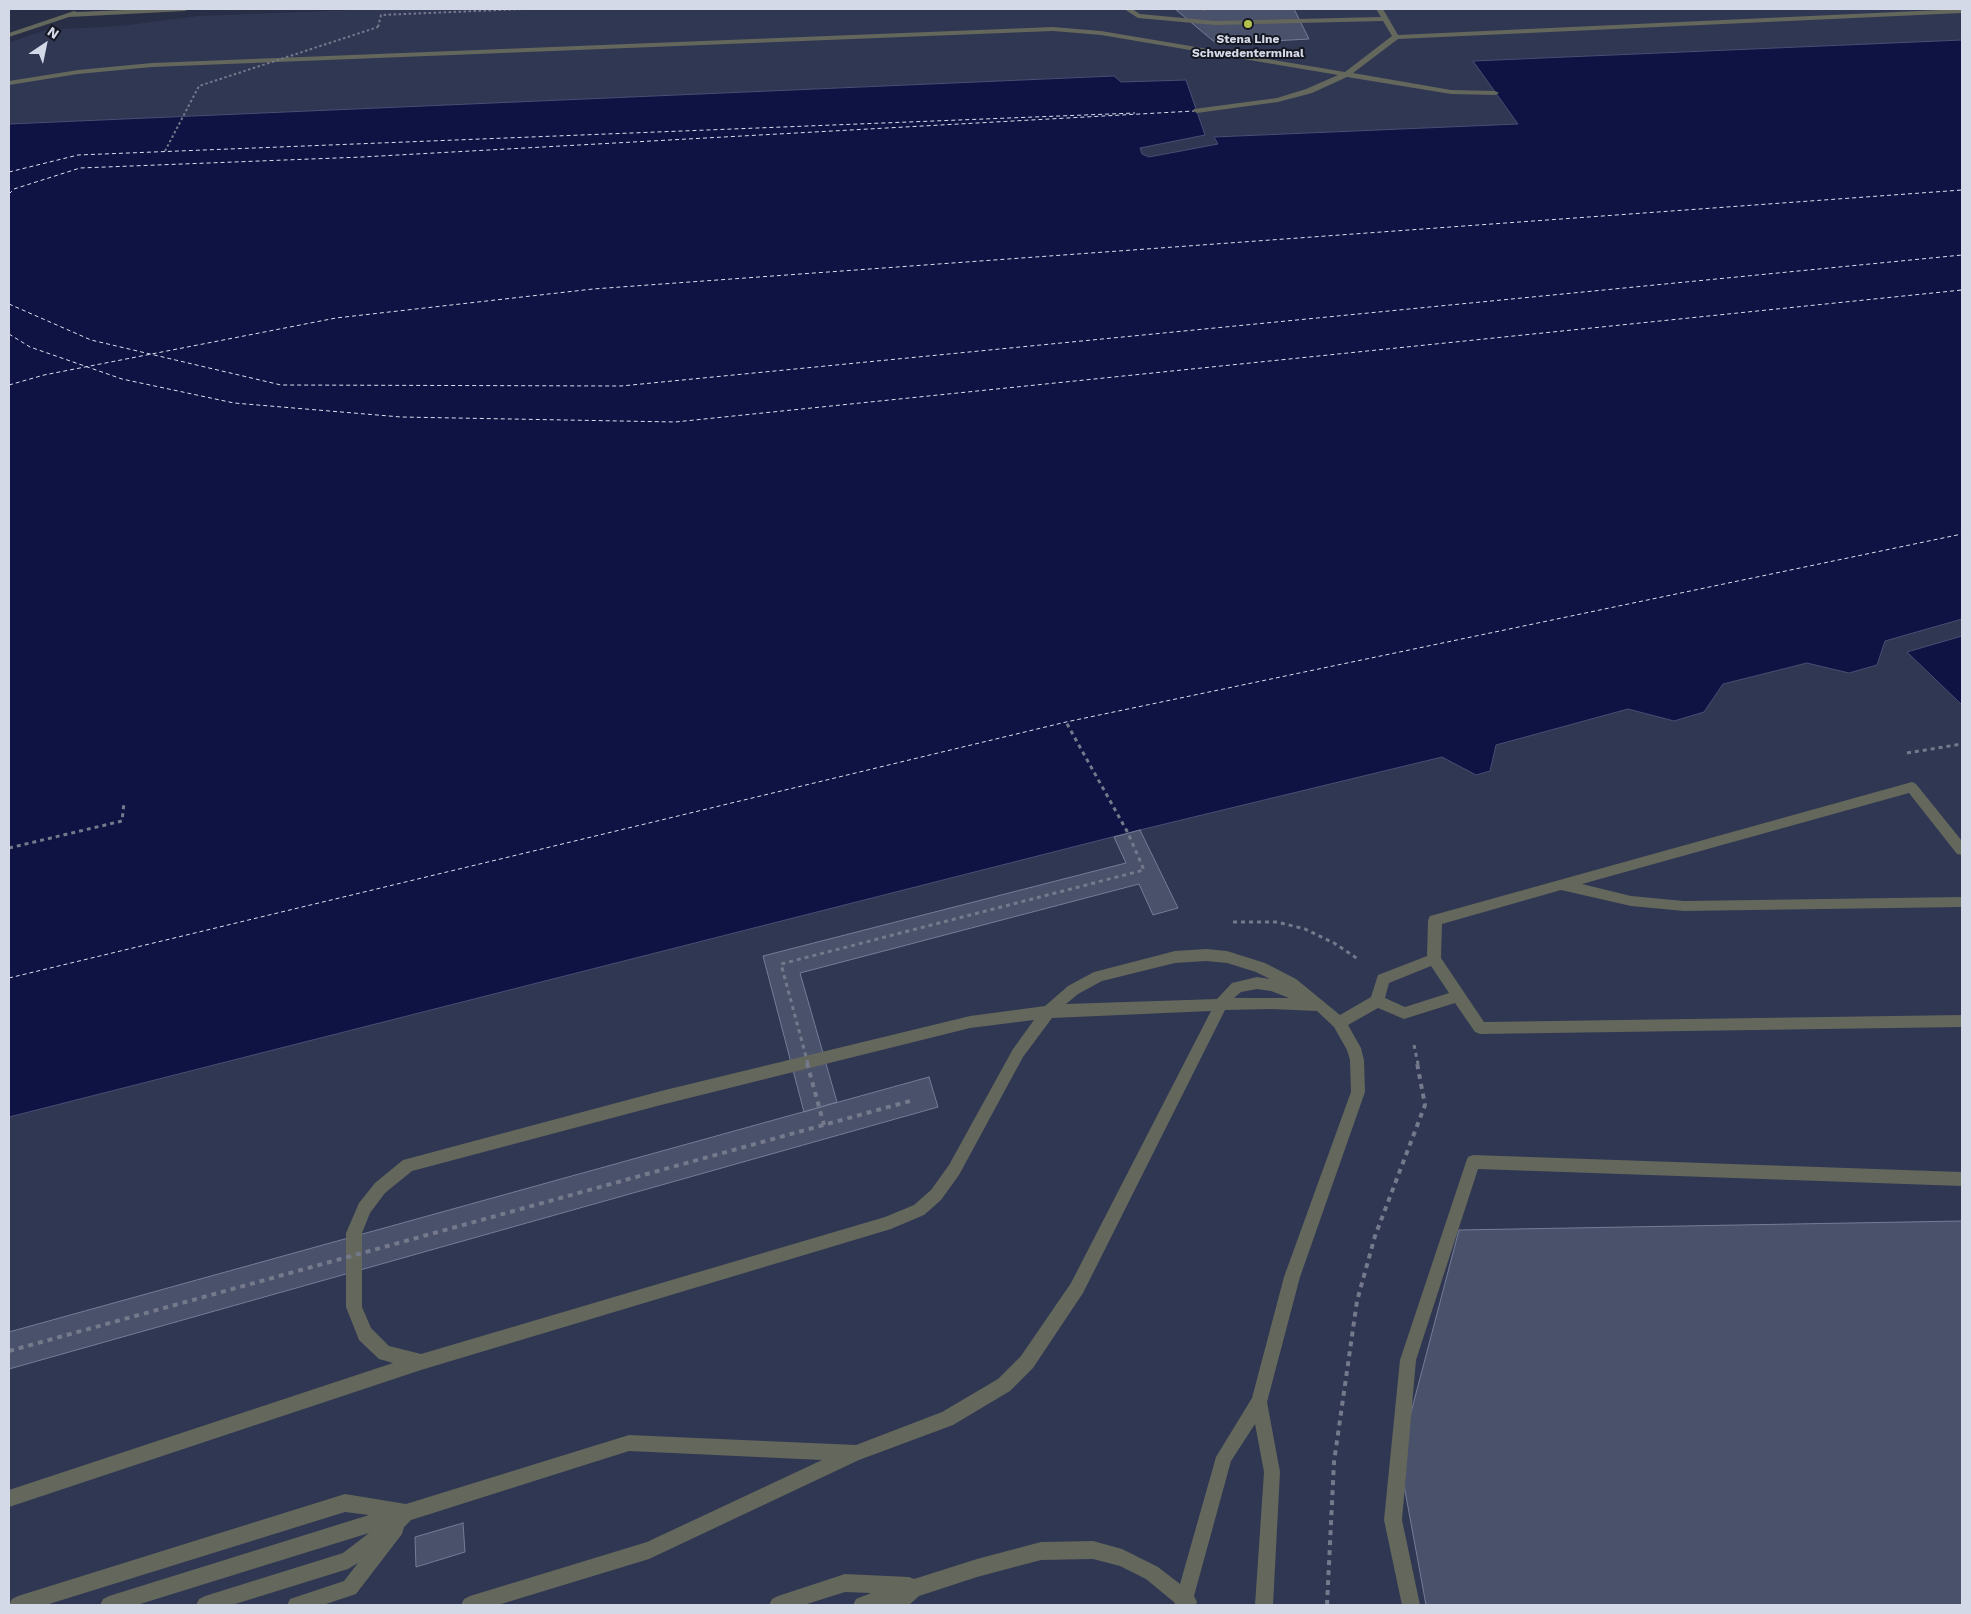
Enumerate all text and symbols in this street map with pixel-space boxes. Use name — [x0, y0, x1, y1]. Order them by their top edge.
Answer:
marker: Stena Line Schwedenterminal — [1242, 18, 1254, 30]
north arrow — [20, 20, 70, 70]
text: N — [45, 23, 62, 42]
place label: Stena Line Schwedenterminal — [1192, 32, 1304, 60]

